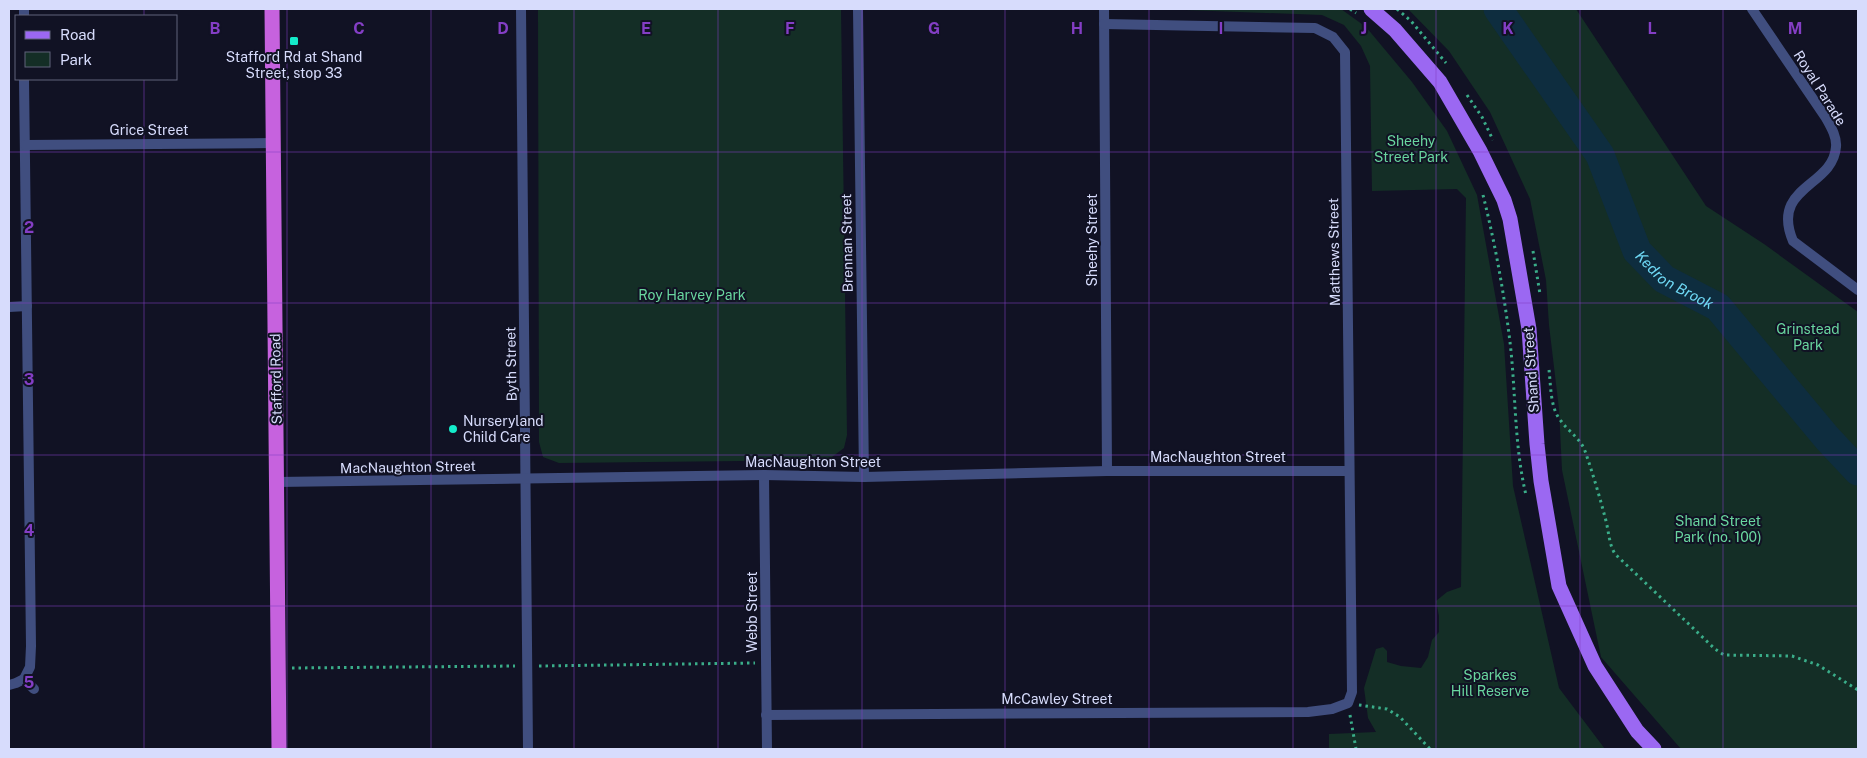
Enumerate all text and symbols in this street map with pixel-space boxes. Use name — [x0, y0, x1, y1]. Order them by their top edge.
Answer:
legend — [15, 15, 178, 80]
text: B — [210, 19, 221, 38]
text: C — [353, 19, 365, 38]
text: D — [497, 19, 509, 38]
text: E — [641, 19, 651, 38]
text: F — [785, 19, 795, 38]
text: G — [928, 19, 940, 38]
text: H — [1071, 19, 1083, 38]
text: I — [1219, 19, 1223, 38]
text: J — [1361, 19, 1367, 38]
text: K — [1502, 19, 1514, 38]
text: L — [1647, 19, 1657, 38]
text: M — [1788, 19, 1802, 38]
text: Road — [60, 26, 96, 43]
marker: Stafford Rd at Shand Street, stop 33 — [288, 35, 300, 47]
street label: Royal Parade — [1791, 47, 1849, 129]
place label: Stafford Rd at Shand Street, stop 33 — [226, 49, 362, 81]
text: Park — [60, 51, 92, 68]
street label: Grice Street — [110, 122, 188, 138]
park label: Sheehy Street Park — [1374, 133, 1448, 165]
street label: Brennan Street — [838, 193, 856, 293]
street label: Sheehy Street — [1084, 194, 1100, 286]
street label: Matthews Street — [1325, 198, 1343, 306]
text: 2 — [24, 218, 34, 237]
water label: Kedron Brook — [1632, 247, 1717, 312]
park label: Roy Harvey Park — [638, 287, 746, 303]
park label: Grinstead Park — [1776, 321, 1840, 353]
street label: Byth Street — [502, 327, 520, 401]
street label: Shand Street — [1520, 327, 1542, 413]
street label: Stafford Road — [267, 333, 285, 425]
text: 3 — [24, 370, 34, 389]
place label: Nurseryland Child Care — [463, 413, 544, 445]
marker: Nurseryland Child Care — [447, 423, 459, 435]
street label: MacNaughton Street — [1150, 449, 1286, 465]
street label: MacNaughton Street — [745, 454, 881, 470]
street label: MacNaughton Street — [340, 458, 476, 476]
park label: Shand Street Park (no. 100) — [1674, 513, 1762, 545]
text: 4 — [24, 521, 35, 540]
street label: Webb Street — [744, 571, 760, 653]
park label: Sparkes Hill Reserve — [1451, 667, 1529, 699]
text: 5 — [24, 673, 35, 692]
street label: McCawley Street — [1001, 691, 1113, 707]

